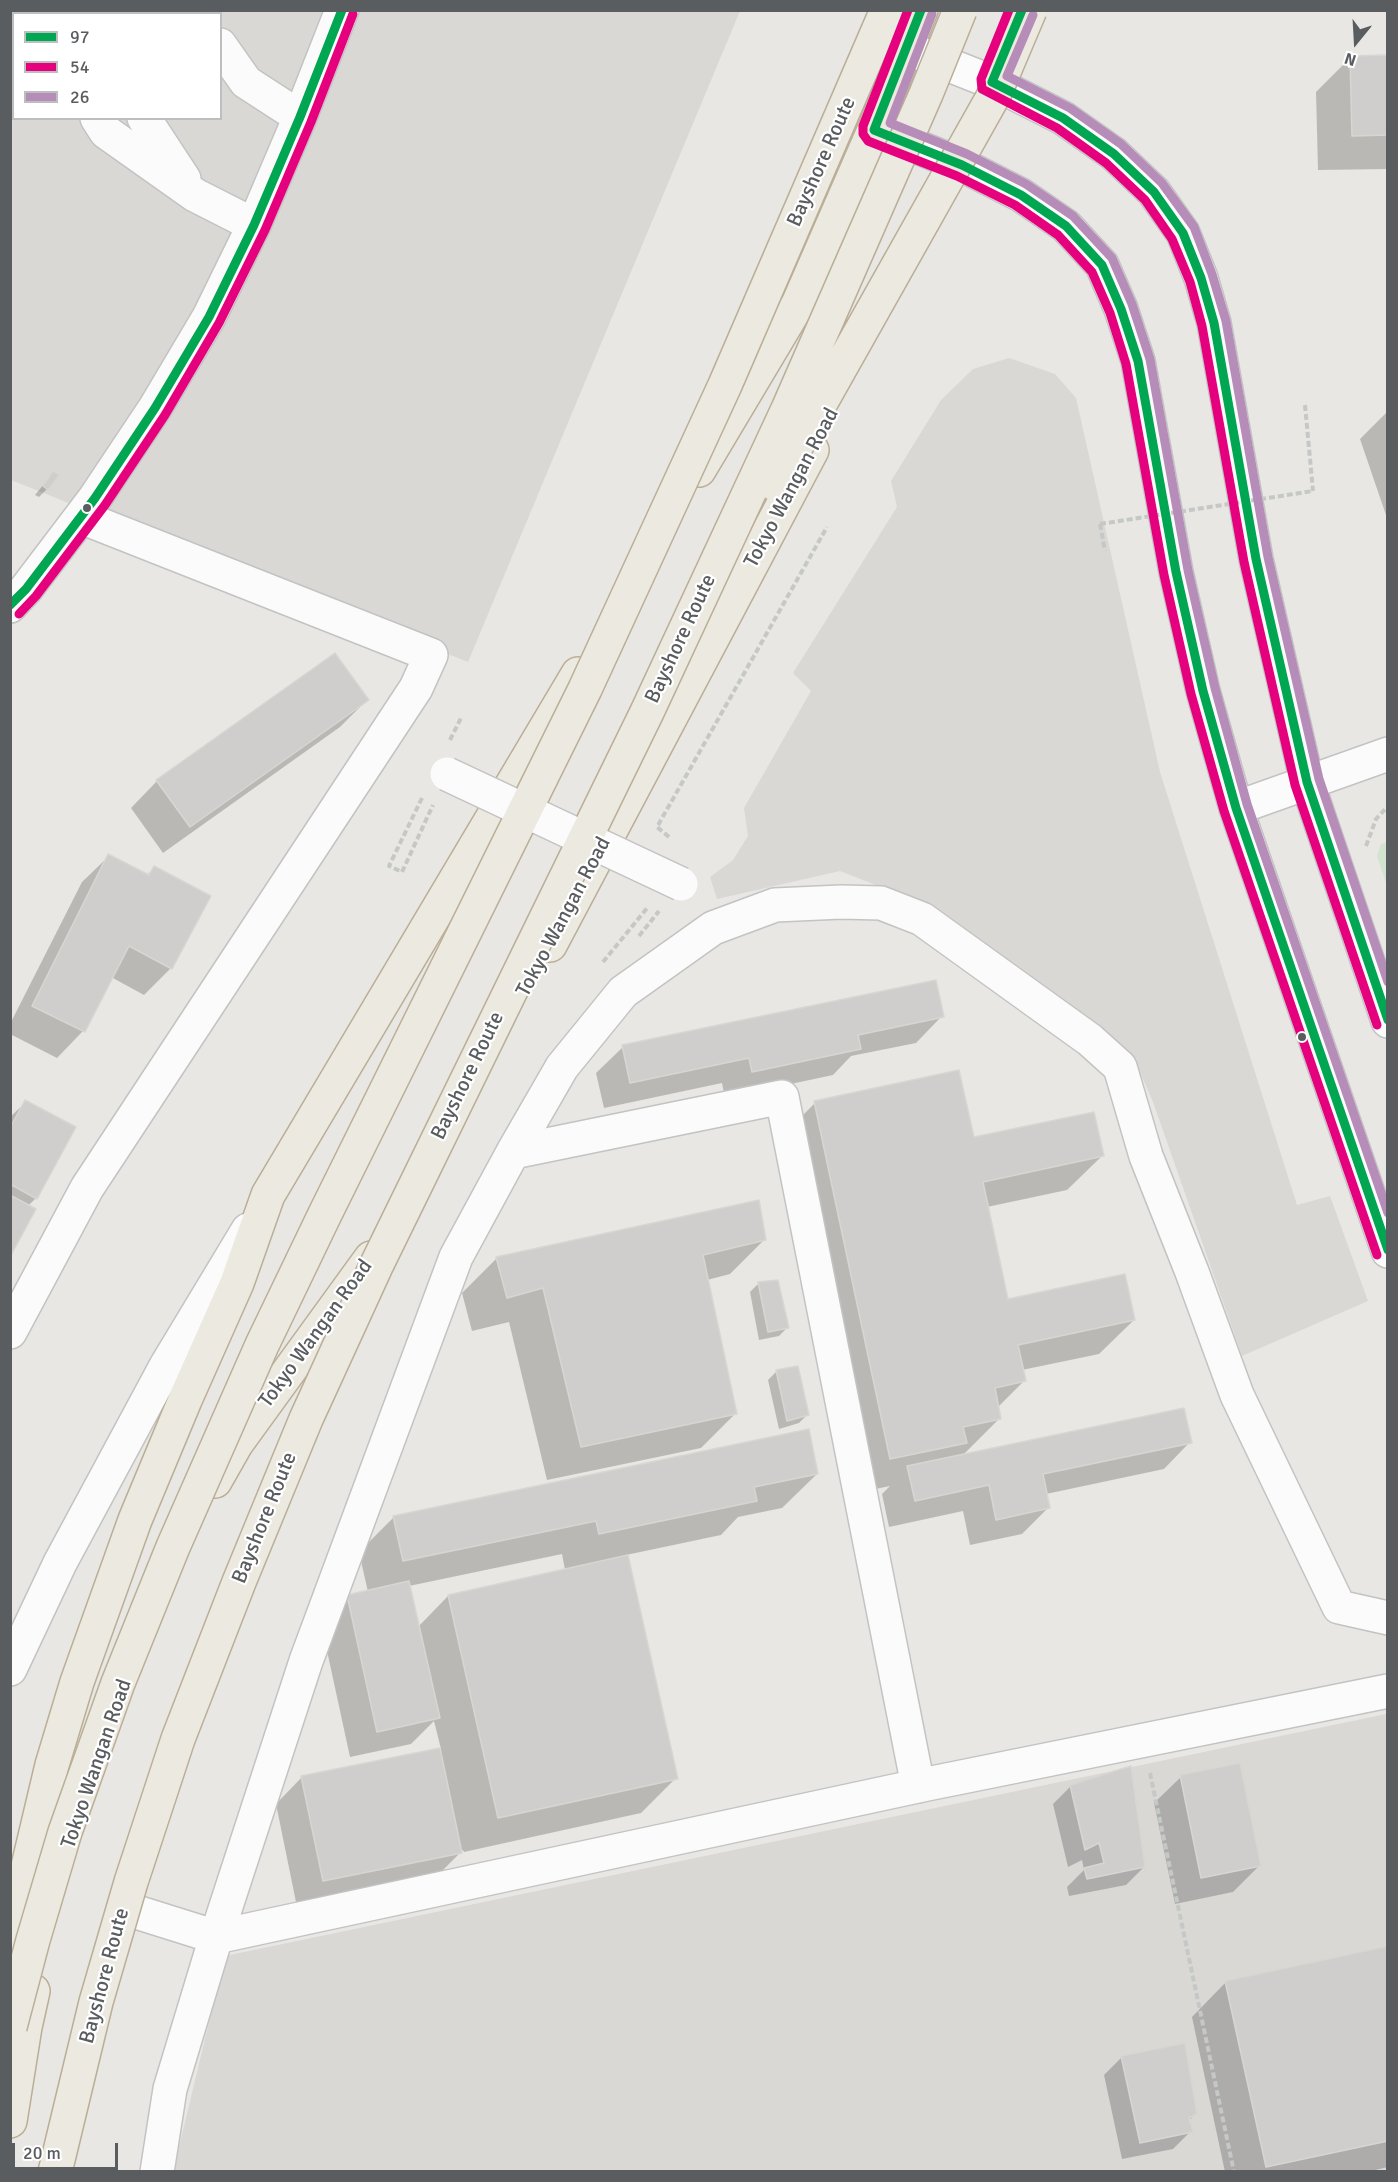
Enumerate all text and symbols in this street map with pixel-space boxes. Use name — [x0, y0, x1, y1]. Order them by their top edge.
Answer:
legend — [12, 12, 222, 120]
north arrow — [1326, 12, 1386, 72]
text: 97 — [70, 26, 89, 48]
text: N — [1342, 48, 1359, 70]
text: 54 — [70, 56, 89, 78]
text: 26 — [70, 86, 89, 108]
street label: Bayshore Route — [782, 93, 862, 231]
street label: Tokyo Wangan Road — [739, 404, 845, 572]
unlabelled marker — [81, 502, 93, 514]
street label: Bayshore Route — [640, 571, 722, 707]
street label: Tokyo Wangan Road — [511, 833, 617, 1001]
street label: Bayshore Route — [426, 1008, 510, 1144]
unlabelled marker — [1296, 1031, 1308, 1043]
street label: Tokyo Wangan Road — [254, 1255, 378, 1413]
street label: Bayshore Route — [227, 1449, 303, 1587]
street label: Tokyo Wangan Road — [56, 1676, 138, 1852]
street label: Bayshore Route — [75, 1905, 135, 2047]
scale bar — [15, 2131, 122, 2169]
text: 20 m — [23, 2142, 61, 2164]

